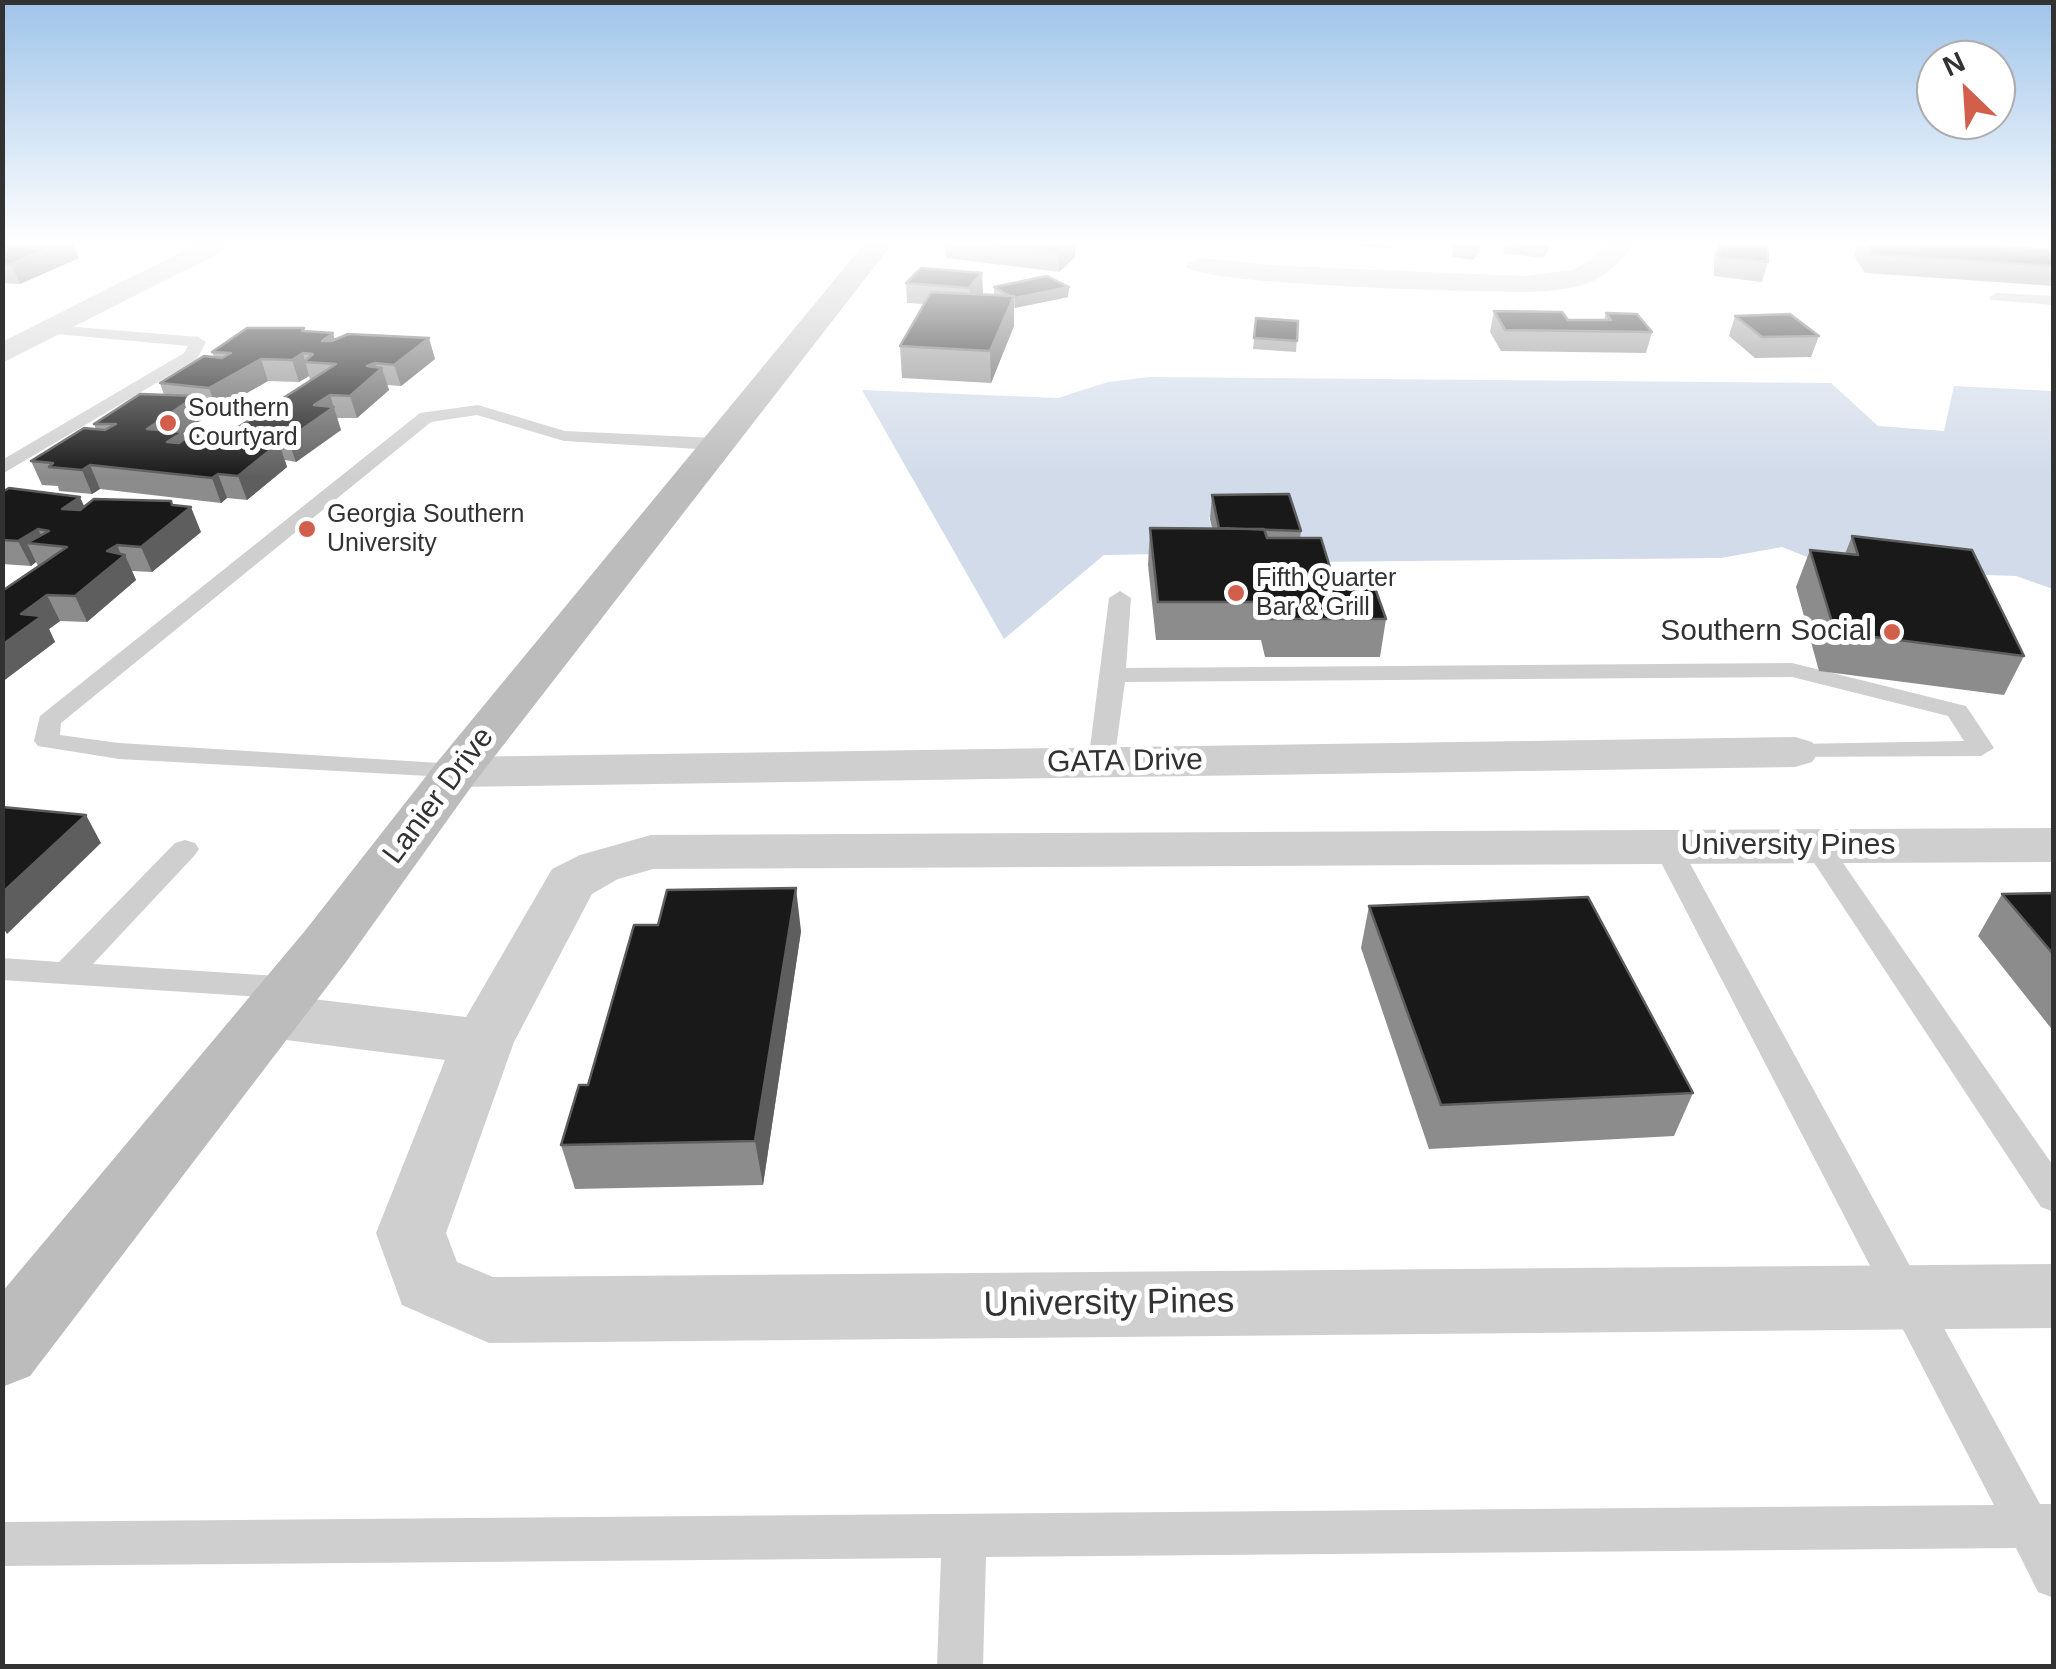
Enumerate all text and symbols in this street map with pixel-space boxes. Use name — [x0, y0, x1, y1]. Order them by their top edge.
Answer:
north arrow — [1916, 40, 2016, 140]
text: N — [1938, 46, 1970, 82]
place label: Southern Courtyard — [188, 394, 298, 453]
marker: Southern Courtyard — [157, 412, 179, 434]
place label: Georgia Southern University — [327, 500, 524, 559]
marker: Georgia Southern University — [296, 518, 318, 540]
place label: Fifth Quarter Bar & Grill — [1256, 564, 1396, 623]
marker: Fifth Quarter Bar & Grill — [1225, 582, 1247, 604]
place label: Southern Social — [1660, 614, 1872, 650]
marker: Southern Social — [1881, 621, 1903, 643]
street label: Lanier Drive — [376, 721, 502, 871]
street label: GATA Drive — [1047, 743, 1203, 781]
street label: University Pines — [1680, 828, 1896, 864]
street label: University Pines — [983, 1281, 1235, 1327]

